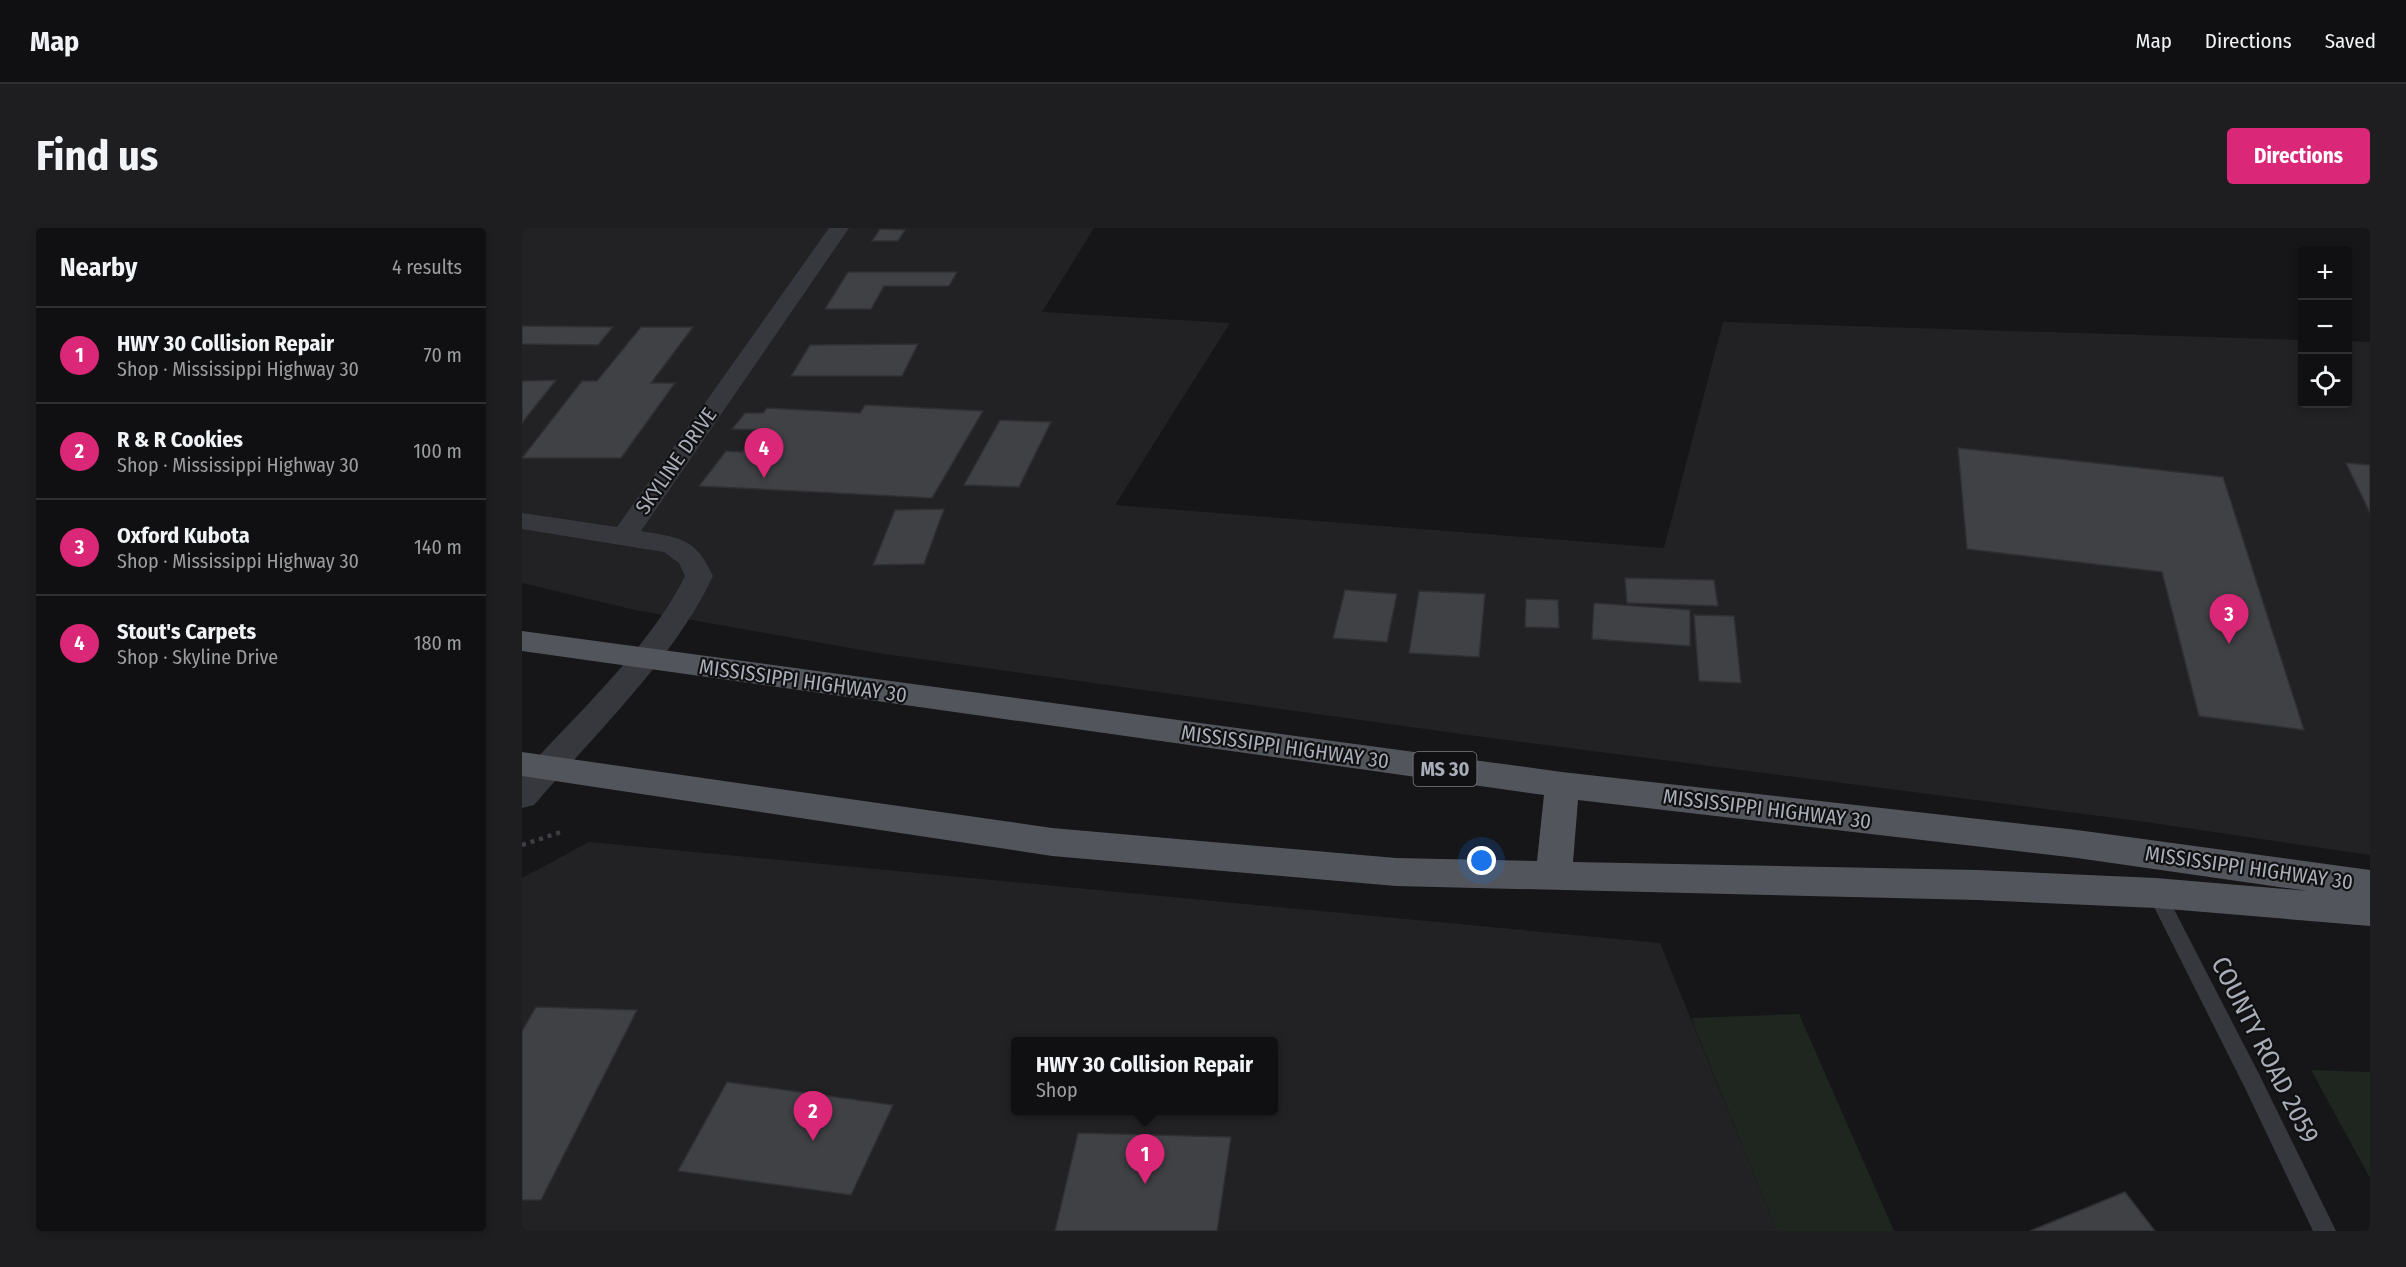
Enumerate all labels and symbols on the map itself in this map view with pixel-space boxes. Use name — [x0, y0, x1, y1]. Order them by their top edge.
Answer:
street label: SKYLINE DRIVE — [630, 403, 722, 519]
pin: 4 — [744, 428, 784, 478]
pin: 3 — [2210, 594, 2248, 644]
street label: MISSISSIPPI HIGHWAY 30 — [697, 654, 909, 708]
street label: MISSISSIPPI HIGHWAY 30 — [1179, 720, 1391, 774]
road number: MS 30 — [1414, 752, 1476, 786]
street label: MISSISSIPPI HIGHWAY 30 — [1661, 783, 1873, 835]
street label: MISSISSIPPI HIGHWAY 30 — [2143, 841, 2355, 895]
your location — [1467, 846, 1496, 875]
street label: COUNTY ROAD 2059 — [2205, 952, 2325, 1148]
pin: 2 — [794, 1092, 832, 1141]
pin: 1 — [1126, 1134, 1164, 1184]

